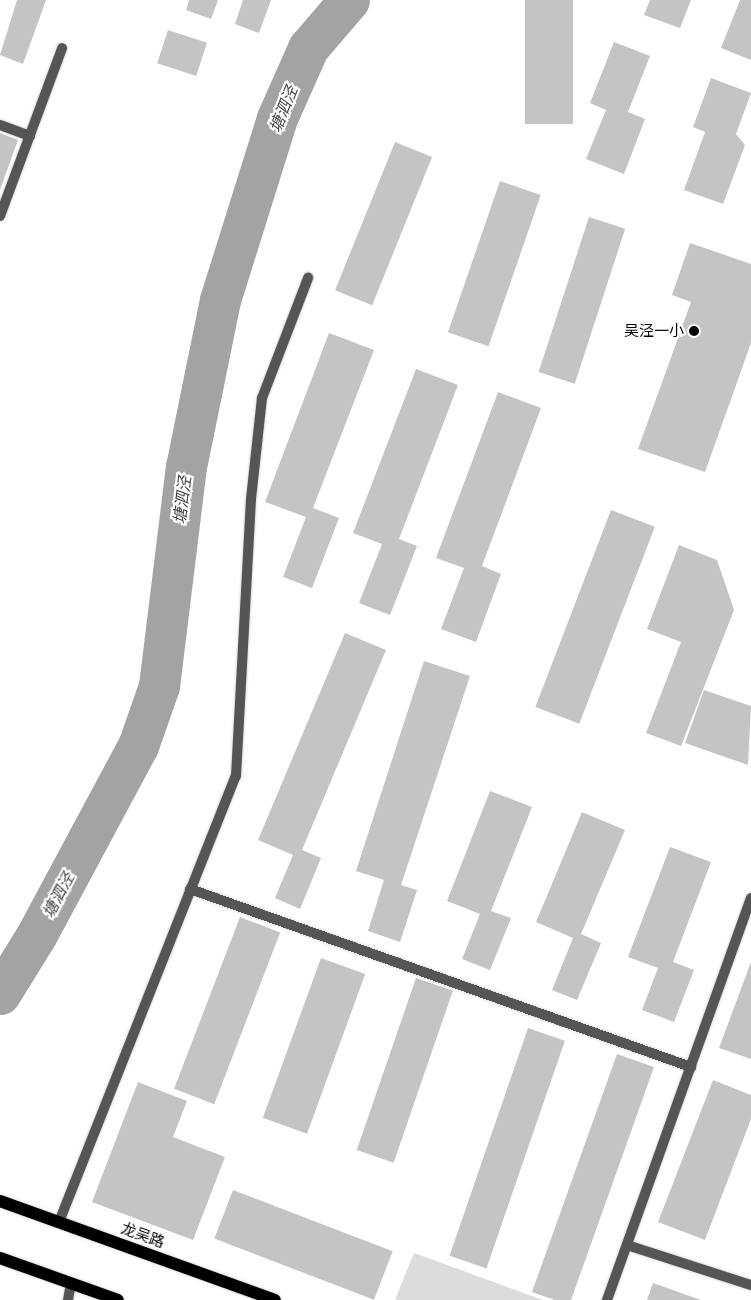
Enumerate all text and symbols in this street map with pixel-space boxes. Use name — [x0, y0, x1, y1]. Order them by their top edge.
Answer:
water label: 塘泗泾 — [265, 83, 301, 135]
place label: 吴泾一小 — [624, 322, 684, 340]
marker: 吴泾一小 — [688, 325, 700, 337]
water label: 塘泗泾 — [170, 475, 194, 525]
water label: 塘泗泾 — [38, 869, 78, 921]
street label: 龙吴路 — [119, 1219, 167, 1251]

